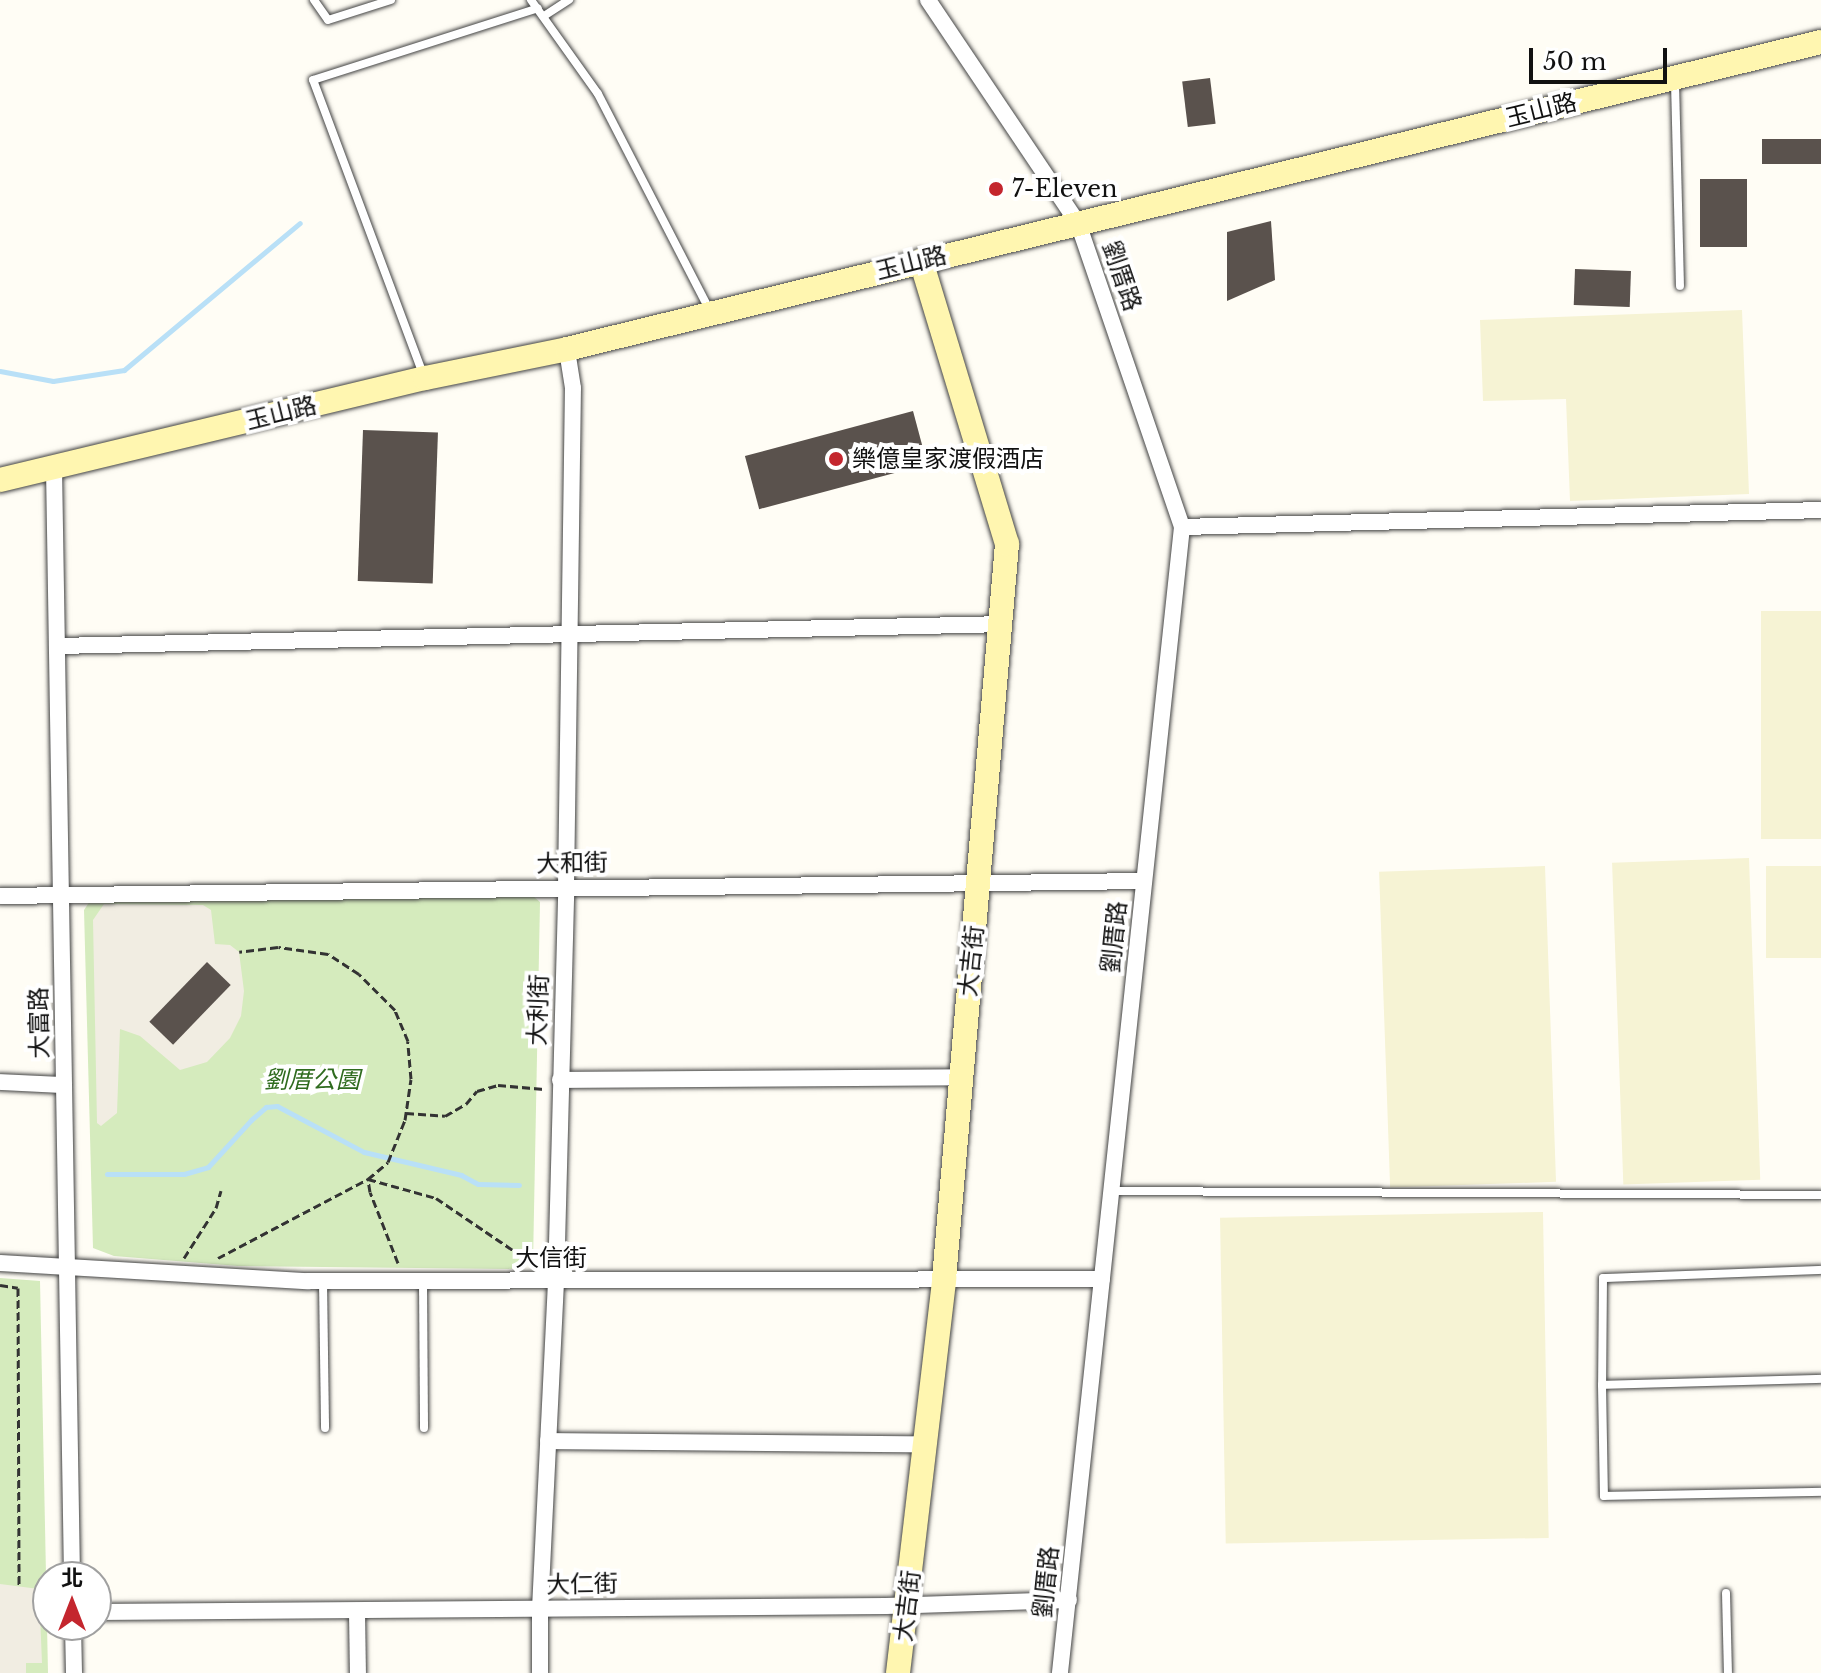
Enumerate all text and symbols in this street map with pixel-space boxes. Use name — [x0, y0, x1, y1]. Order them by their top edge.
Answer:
scale bar — [1533, 32, 1671, 82]
text: 50 m — [1543, 47, 1606, 76]
street label: 玉山路 — [1503, 87, 1579, 133]
place label: 7-Eleven — [1012, 175, 1118, 203]
marker: 7-Eleven — [987, 180, 1005, 198]
street label: 劉厝路 — [1097, 237, 1147, 315]
street label: 玉山路 — [873, 240, 949, 286]
street label: 玉山路 — [243, 390, 319, 436]
place label: 樂億皇家渡假酒店 — [852, 445, 1044, 473]
marker: 樂億皇家渡假酒店 — [827, 450, 845, 468]
street label: 大和街 — [536, 848, 608, 878]
street label: 劉厝路 — [1096, 900, 1132, 974]
street label: 大吉街 — [953, 924, 989, 998]
street label: 大利街 — [522, 974, 554, 1046]
street label: 大富路 — [24, 987, 54, 1059]
park label: 劉厝公園 — [264, 1066, 360, 1094]
street label: 大信街 — [515, 1244, 587, 1272]
street label: 劉厝路 — [1028, 1545, 1064, 1619]
north arrow — [32, 1561, 112, 1641]
text: 北 — [61, 1565, 83, 1592]
street label: 大仁街 — [546, 1569, 618, 1599]
street label: 大吉街 — [888, 1569, 926, 1643]

